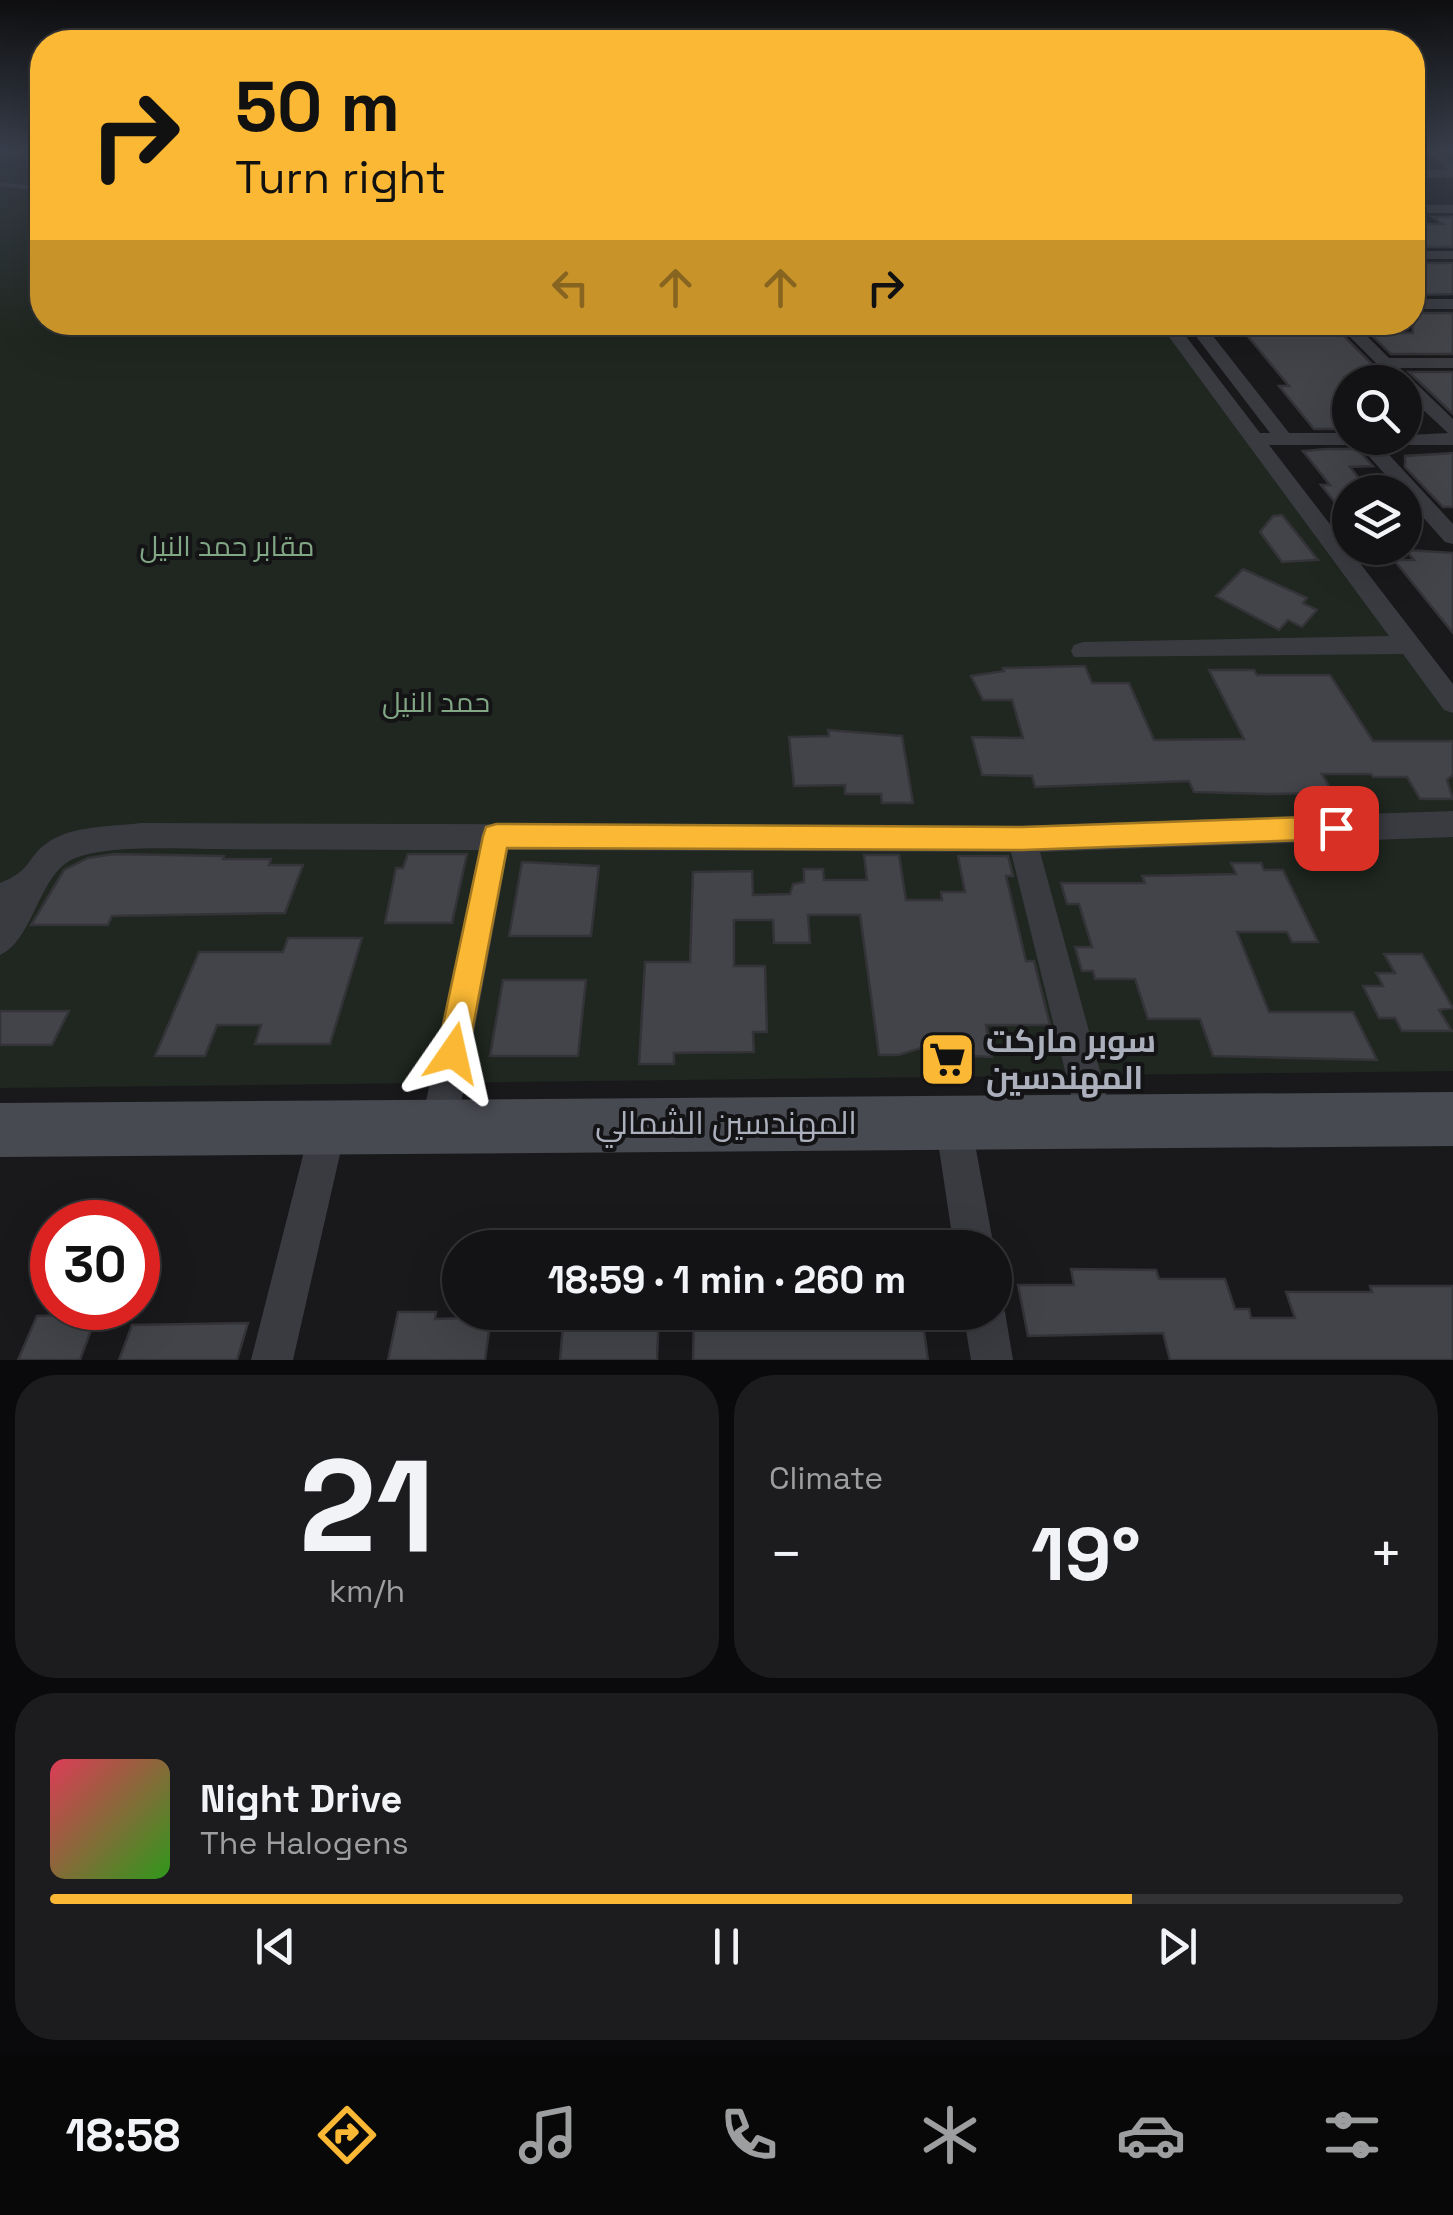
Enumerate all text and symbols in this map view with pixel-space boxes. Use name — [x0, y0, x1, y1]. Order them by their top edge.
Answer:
text: 50 m — [235, 62, 400, 151]
icon: right — [70, 70, 200, 200]
text: Turn right — [235, 149, 446, 206]
icon: left — [543, 260, 598, 315]
icon: ahead — [648, 260, 703, 315]
icon: ahead — [753, 260, 808, 315]
icon: right — [858, 260, 913, 315]
map controls — [1332, 365, 1422, 565]
button: search — [1332, 365, 1422, 455]
button: layers — [1332, 475, 1422, 565]
park label: مقابر حمد النيل — [139, 528, 315, 564]
park label: حمد النيل — [382, 684, 490, 720]
pin — [1294, 786, 1379, 871]
icon: arrive — [1309, 801, 1364, 856]
position arrow — [401, 1001, 505, 1105]
place label: سوبر ماركت المهندسين — [986, 1021, 1156, 1098]
supermarket icon: سوبر ماركت المهندسين — [917, 1029, 977, 1089]
street label: المهندسين الشمالي — [595, 1103, 857, 1148]
speed limit sign: 30 — [30, 1200, 160, 1330]
text: 18:59 · 1 min · 260 m — [548, 1256, 906, 1304]
text: 21 — [299, 1423, 435, 1589]
text: Climate — [769, 1458, 883, 1498]
text: 19° — [1031, 1506, 1141, 1602]
text: − — [769, 1519, 803, 1589]
text: + — [1369, 1519, 1403, 1589]
text: km/h — [329, 1571, 405, 1611]
text: Night Drive — [200, 1775, 402, 1823]
text: The Halogens — [200, 1823, 409, 1863]
icon: previous — [248, 1919, 303, 1974]
icon: pause — [699, 1919, 754, 1974]
icon: next — [1150, 1919, 1205, 1974]
icon: directions — [312, 2100, 382, 2170]
icon: music — [513, 2100, 583, 2170]
icon: phone — [714, 2100, 784, 2170]
icon: climate — [915, 2100, 985, 2170]
icon: car — [1116, 2100, 1186, 2170]
icon: filters — [1317, 2100, 1387, 2170]
text: 18:58 — [66, 2107, 180, 2164]

